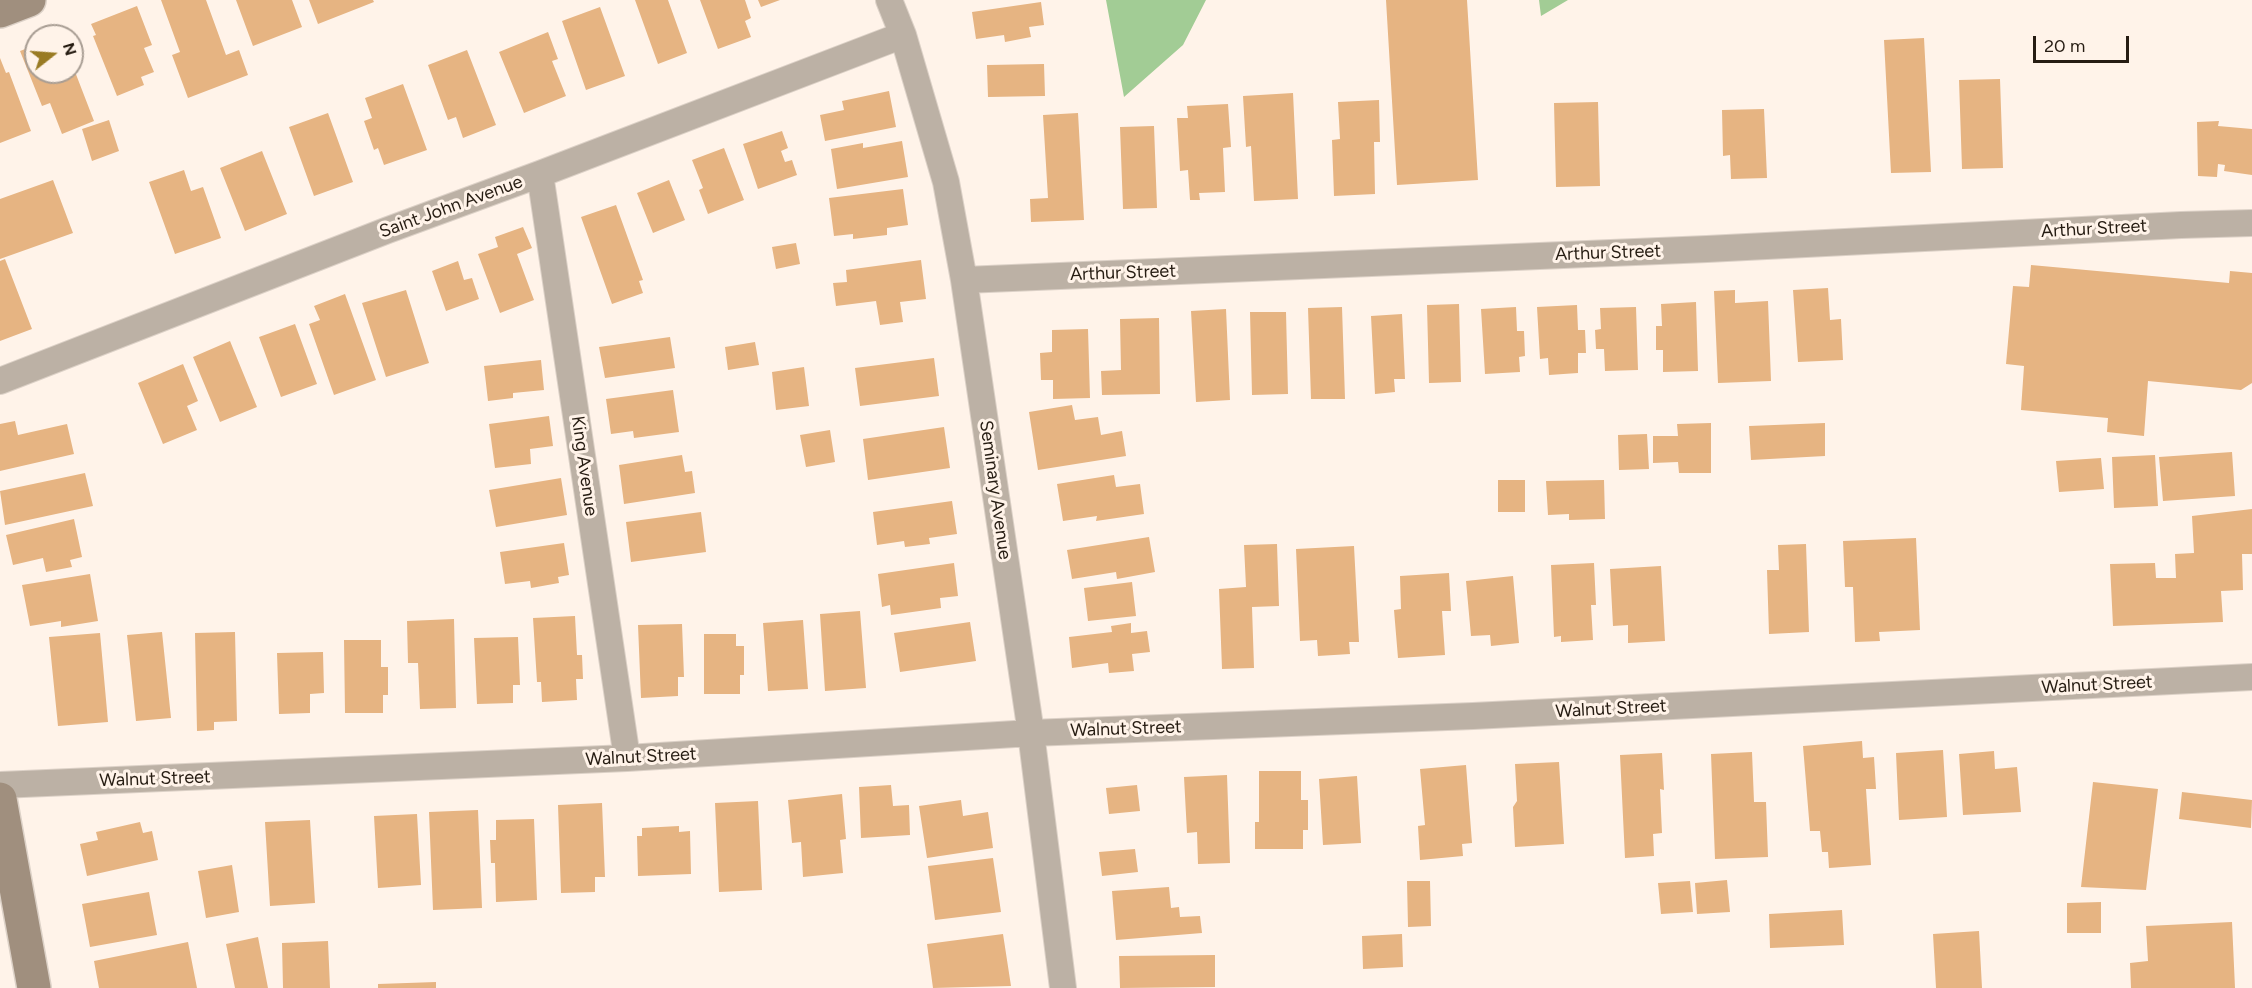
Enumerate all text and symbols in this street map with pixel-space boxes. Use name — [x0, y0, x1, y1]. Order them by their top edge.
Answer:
north arrow — [24, 24, 84, 84]
scale bar — [2036, 24, 2132, 62]
text: 20 m — [2044, 35, 2085, 57]
text: N — [59, 40, 81, 58]
street label: Saint John Avenue — [376, 171, 526, 243]
street label: Arthur Street — [2040, 215, 2148, 243]
street label: Arthur Street — [1555, 240, 1661, 266]
street label: Arthur Street — [1070, 260, 1176, 286]
street label: King Avenue — [566, 414, 602, 518]
street label: Seminary Avenue — [975, 419, 1015, 561]
street label: Walnut Street — [2041, 671, 2153, 699]
street label: Walnut Street — [1555, 695, 1667, 723]
street label: Walnut Street — [1070, 716, 1182, 742]
street label: Walnut Street — [585, 743, 697, 771]
street label: Walnut Street — [99, 766, 211, 792]

